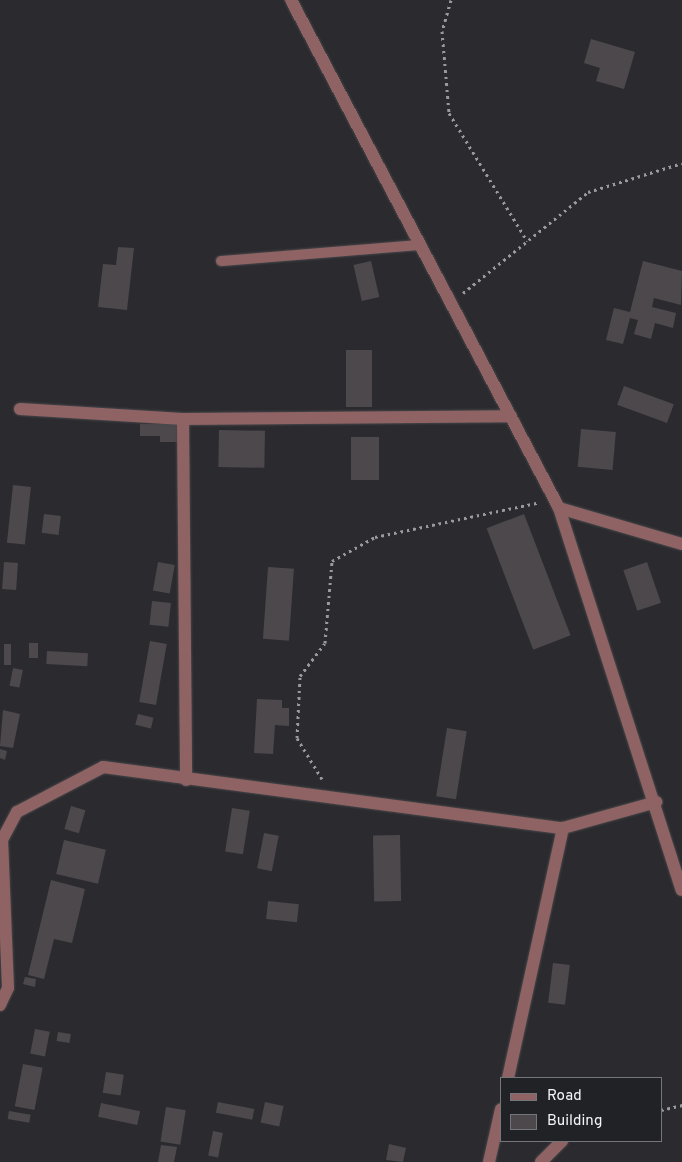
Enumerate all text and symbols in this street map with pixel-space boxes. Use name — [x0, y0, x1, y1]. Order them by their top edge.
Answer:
legend — [500, 1077, 662, 1142]
text: Road — [547, 1087, 582, 1106]
text: Building — [547, 1112, 602, 1131]

